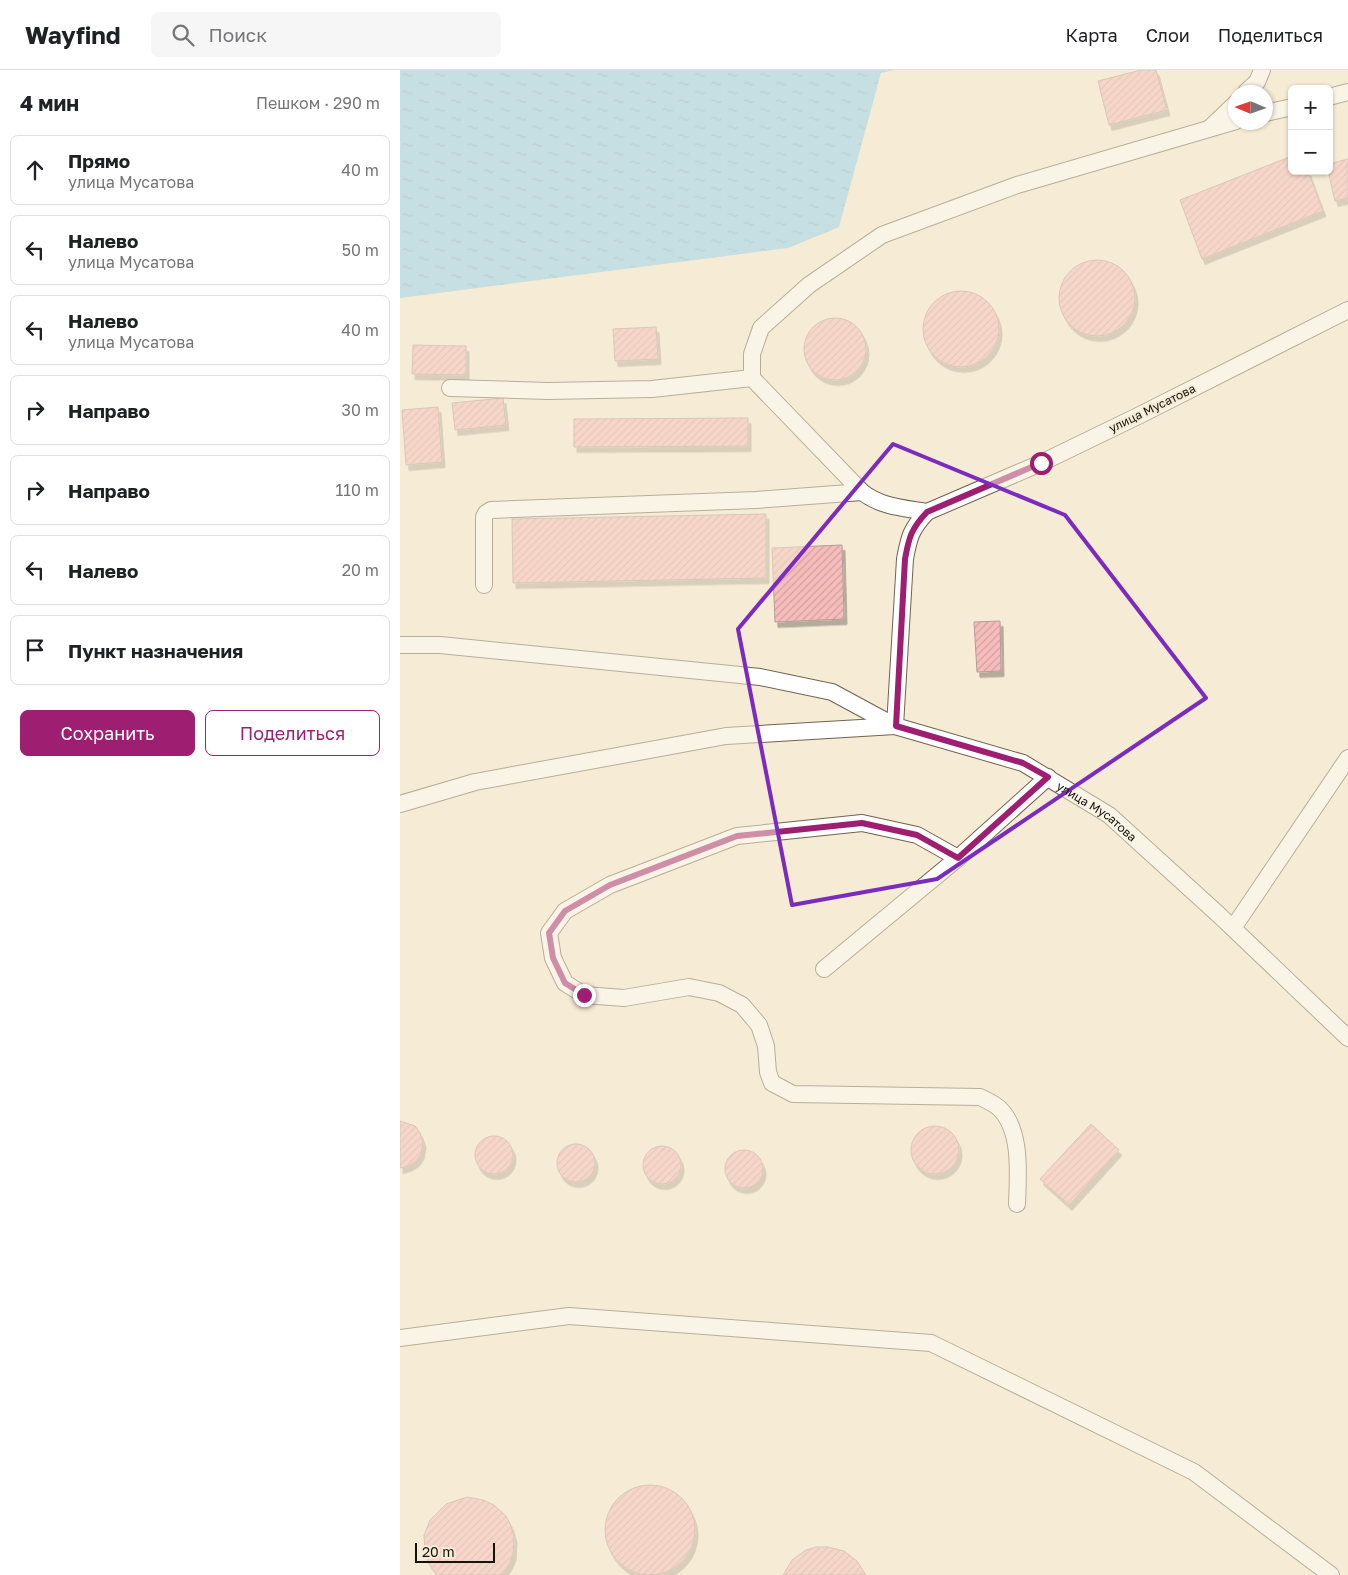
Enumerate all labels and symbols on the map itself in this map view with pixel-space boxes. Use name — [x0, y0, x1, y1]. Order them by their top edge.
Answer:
north arrow — [1228, 85, 1273, 130]
street label: улица Мусатова — [1106, 381, 1198, 435]
route start — [1030, 452, 1053, 475]
street label: улица Мусатова — [1054, 778, 1140, 844]
route end — [573, 984, 596, 1007]
scale bar — [415, 1540, 495, 1563]

